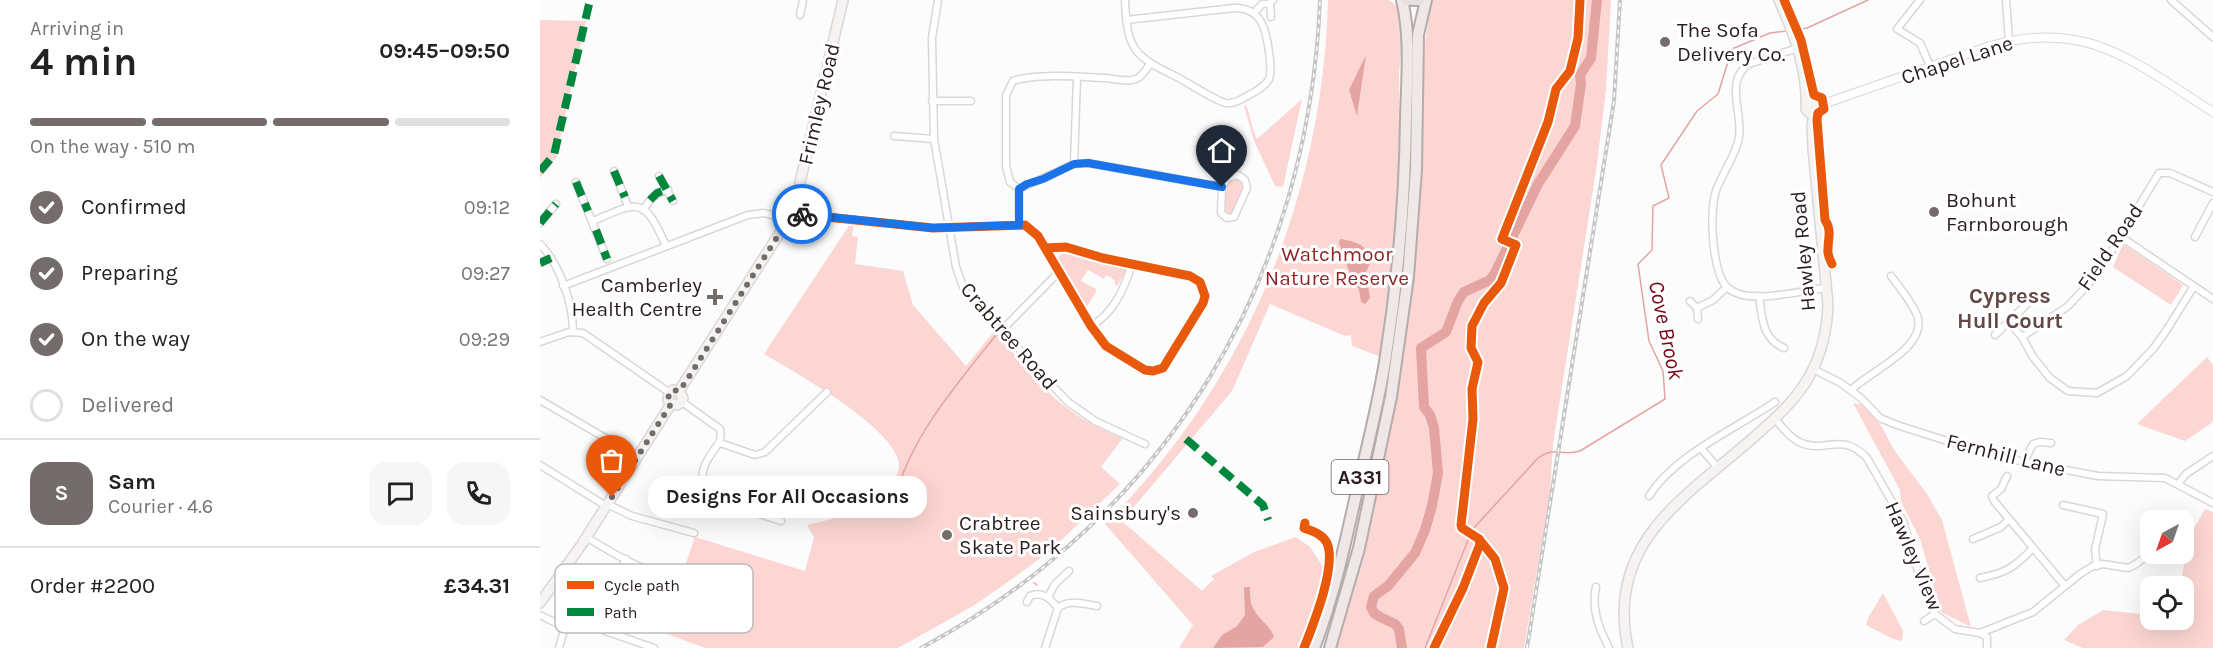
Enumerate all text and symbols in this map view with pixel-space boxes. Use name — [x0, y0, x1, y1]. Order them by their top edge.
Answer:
text: Arriving in — [30, 17, 124, 40]
place label: The Sofa Delivery Co. — [1677, 18, 1786, 66]
street label: Chapel Lane — [1898, 31, 2016, 89]
marker: The Sofa Delivery Co. — [1658, 35, 1672, 49]
text: 09:45–09:50 — [379, 38, 510, 64]
text: 4 min — [30, 39, 137, 85]
street label: Frimley Road — [793, 41, 845, 167]
pin — [1196, 125, 1247, 187]
icon: home — [1205, 134, 1238, 167]
text: On the way · 510 m — [30, 135, 195, 158]
courier — [772, 184, 832, 244]
place label: Bohunt Farnborough — [1946, 188, 2069, 236]
street label: Hawley Road — [1786, 190, 1820, 312]
icon: check — [30, 191, 63, 224]
text: Confirmed — [81, 194, 187, 220]
text: 09:12 — [464, 196, 510, 219]
icon: bike — [786, 198, 819, 231]
street label: Field Road — [2072, 199, 2148, 295]
marker: Bohunt Farnborough — [1927, 205, 1941, 219]
park label: Watchmoor Nature Reserve — [1265, 242, 1409, 290]
icon: check — [30, 257, 63, 290]
text: Preparing — [81, 260, 178, 286]
text: 09:27 — [461, 262, 510, 285]
place label: Camberley Health Centre — [572, 273, 702, 321]
street label: Crabtree Road — [956, 277, 1062, 395]
water label: Cove Brook — [1643, 278, 1689, 383]
district label: Cypress Hull Court — [1957, 283, 2063, 334]
marker: Camberley Health Centre — [706, 288, 724, 306]
icon: check — [30, 323, 63, 356]
text: On the way — [81, 326, 190, 352]
text: 09:29 — [459, 328, 510, 351]
text: Delivered — [81, 392, 174, 418]
street label: Fernhill Lane — [1944, 429, 2068, 481]
pin — [586, 435, 637, 497]
icon: bag — [595, 444, 628, 477]
road number: A331 — [1332, 460, 1388, 494]
button: chat — [369, 462, 432, 525]
button: phone — [447, 462, 510, 525]
text: Sam — [108, 469, 156, 495]
callout: Designs For All Occasions — [648, 476, 927, 518]
text: S — [54, 480, 69, 506]
text: Designs For All Occasions — [666, 485, 909, 508]
text: Courier · 4.6 — [108, 495, 213, 518]
street label: Hawley View — [1880, 498, 1948, 614]
place label: Sainsbury's — [1070, 501, 1181, 525]
marker: Sainsbury's — [1186, 506, 1200, 520]
north arrow — [2140, 510, 2194, 564]
map controls — [2140, 510, 2194, 630]
place label: Crabtree Skate Park — [959, 511, 1062, 559]
marker: Crabtree Skate Park — [940, 528, 954, 542]
legend — [555, 564, 753, 633]
text: Order #2200 — [30, 573, 155, 599]
text: £34.31 — [444, 573, 510, 599]
text: Cycle path — [604, 576, 680, 595]
button: locate — [2140, 576, 2194, 630]
text: Path — [604, 603, 637, 622]

